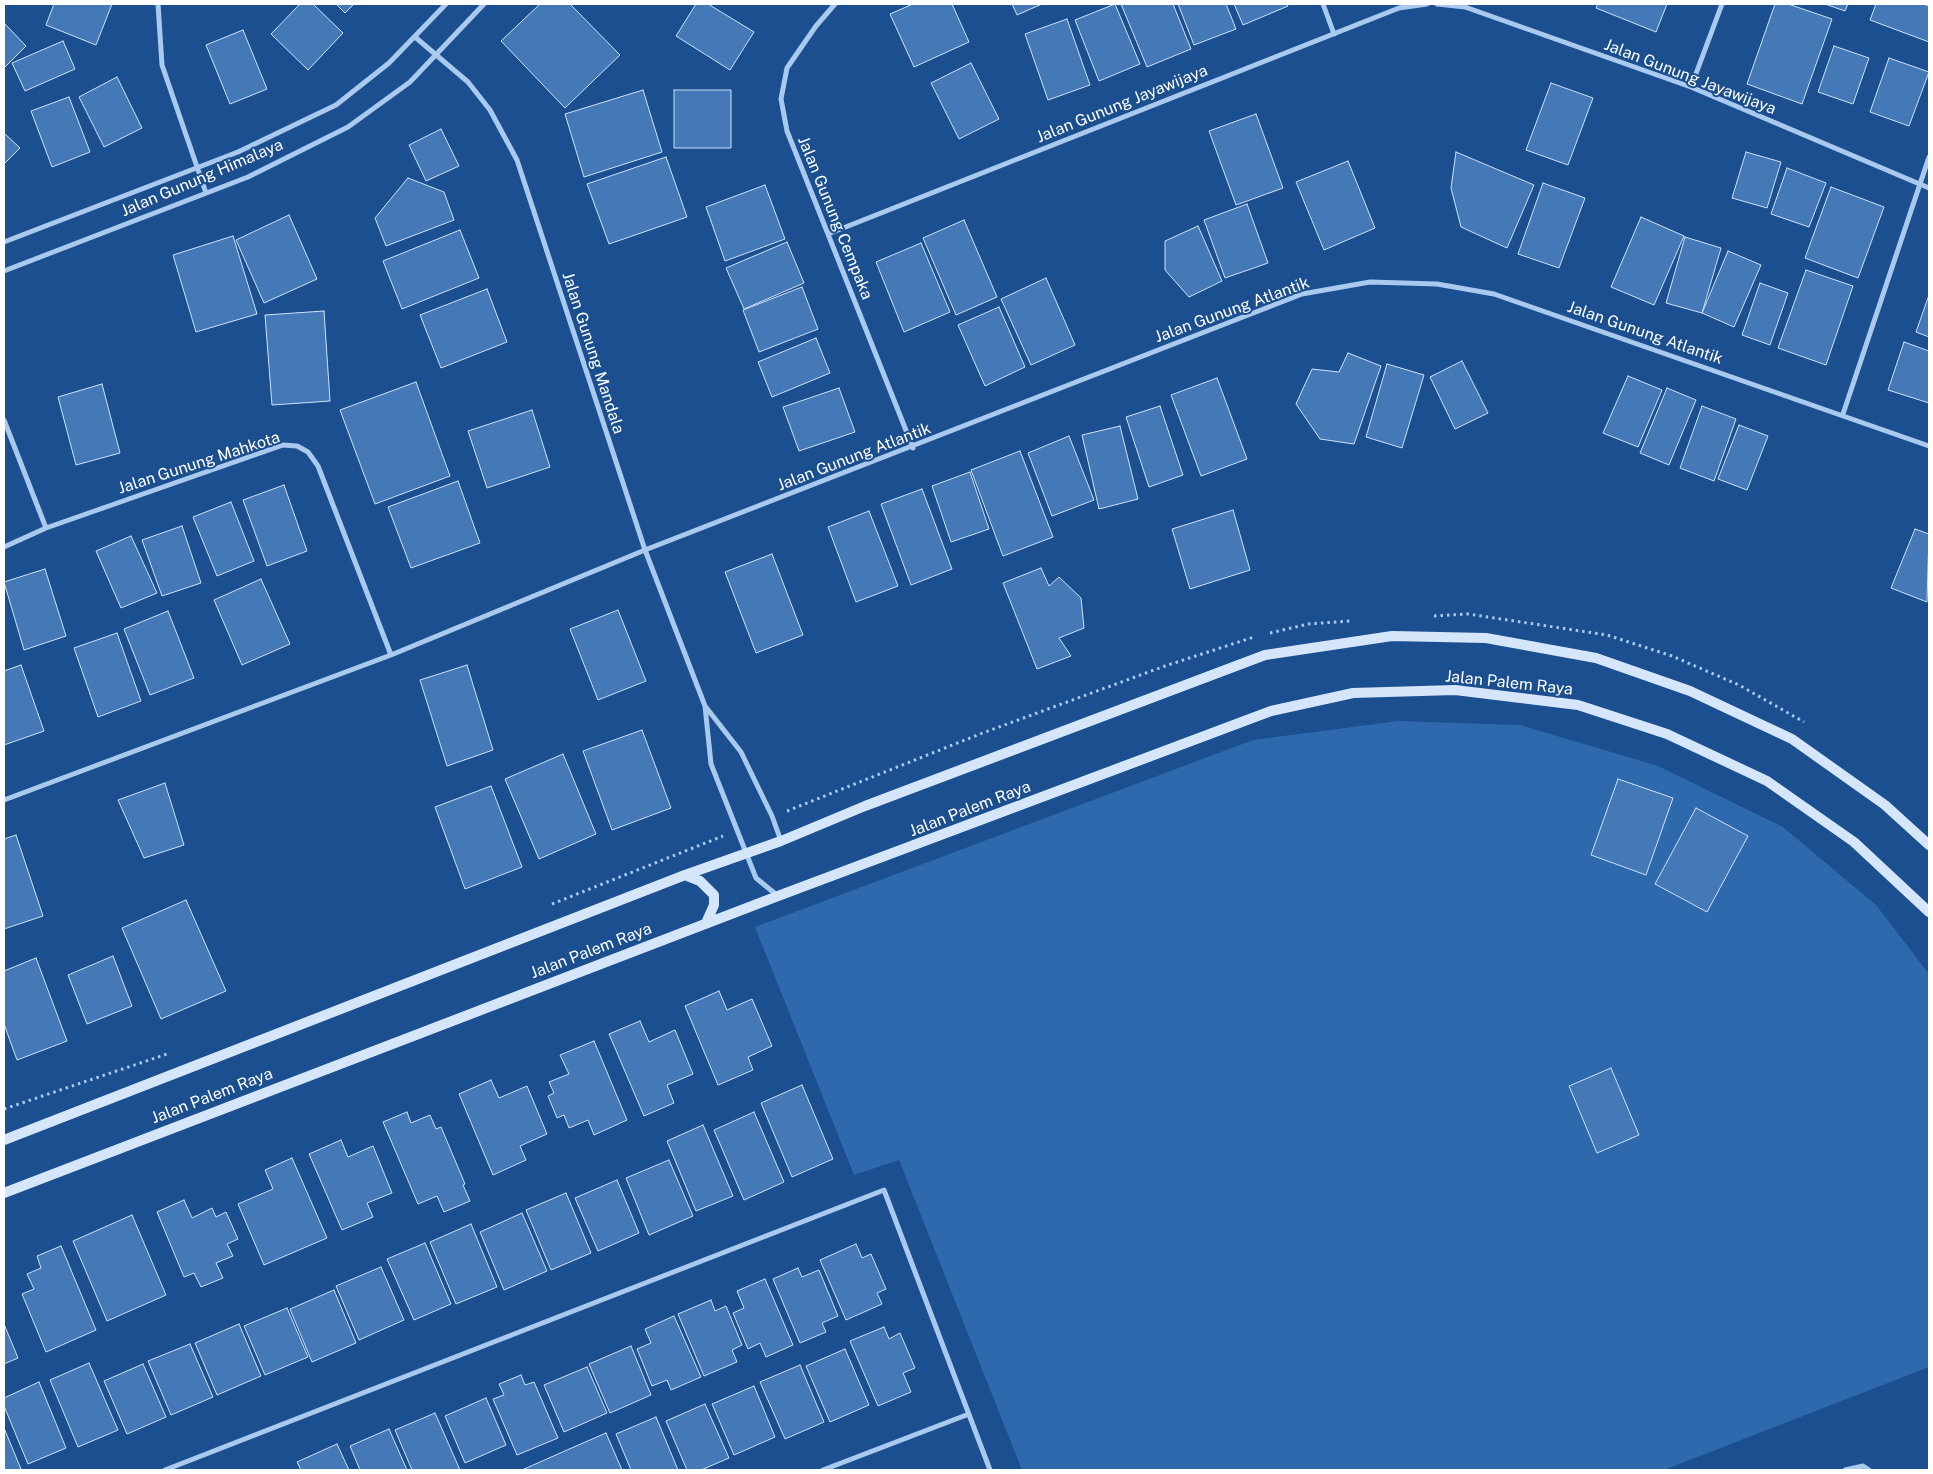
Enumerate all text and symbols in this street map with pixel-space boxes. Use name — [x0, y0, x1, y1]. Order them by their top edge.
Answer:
street label: Jalan Gunung Jayawijaya — [1601, 35, 1779, 119]
street label: Jalan Gunung Jayawijaya — [1034, 61, 1210, 147]
street label: Jalan Gunung Cempaka — [793, 134, 877, 302]
street label: Jalan Gunung Himalaya — [118, 135, 286, 221]
street label: Jalan Gunung Mandala — [558, 270, 628, 436]
street label: Jalan Gunung Atlantik — [1152, 273, 1312, 347]
street label: Jalan Gunung Atlantik — [1565, 297, 1725, 369]
street label: Jalan Gunung Atlantik — [774, 419, 934, 495]
street label: Jalan Gunung Mahkota — [116, 428, 282, 498]
street label: Jalan Palem Raya — [1444, 667, 1574, 699]
street label: Jalan Palem Raya — [907, 777, 1033, 841]
street label: Jalan Palem Raya — [528, 919, 654, 983]
street label: Jalan Palem Raya — [149, 1064, 275, 1128]

